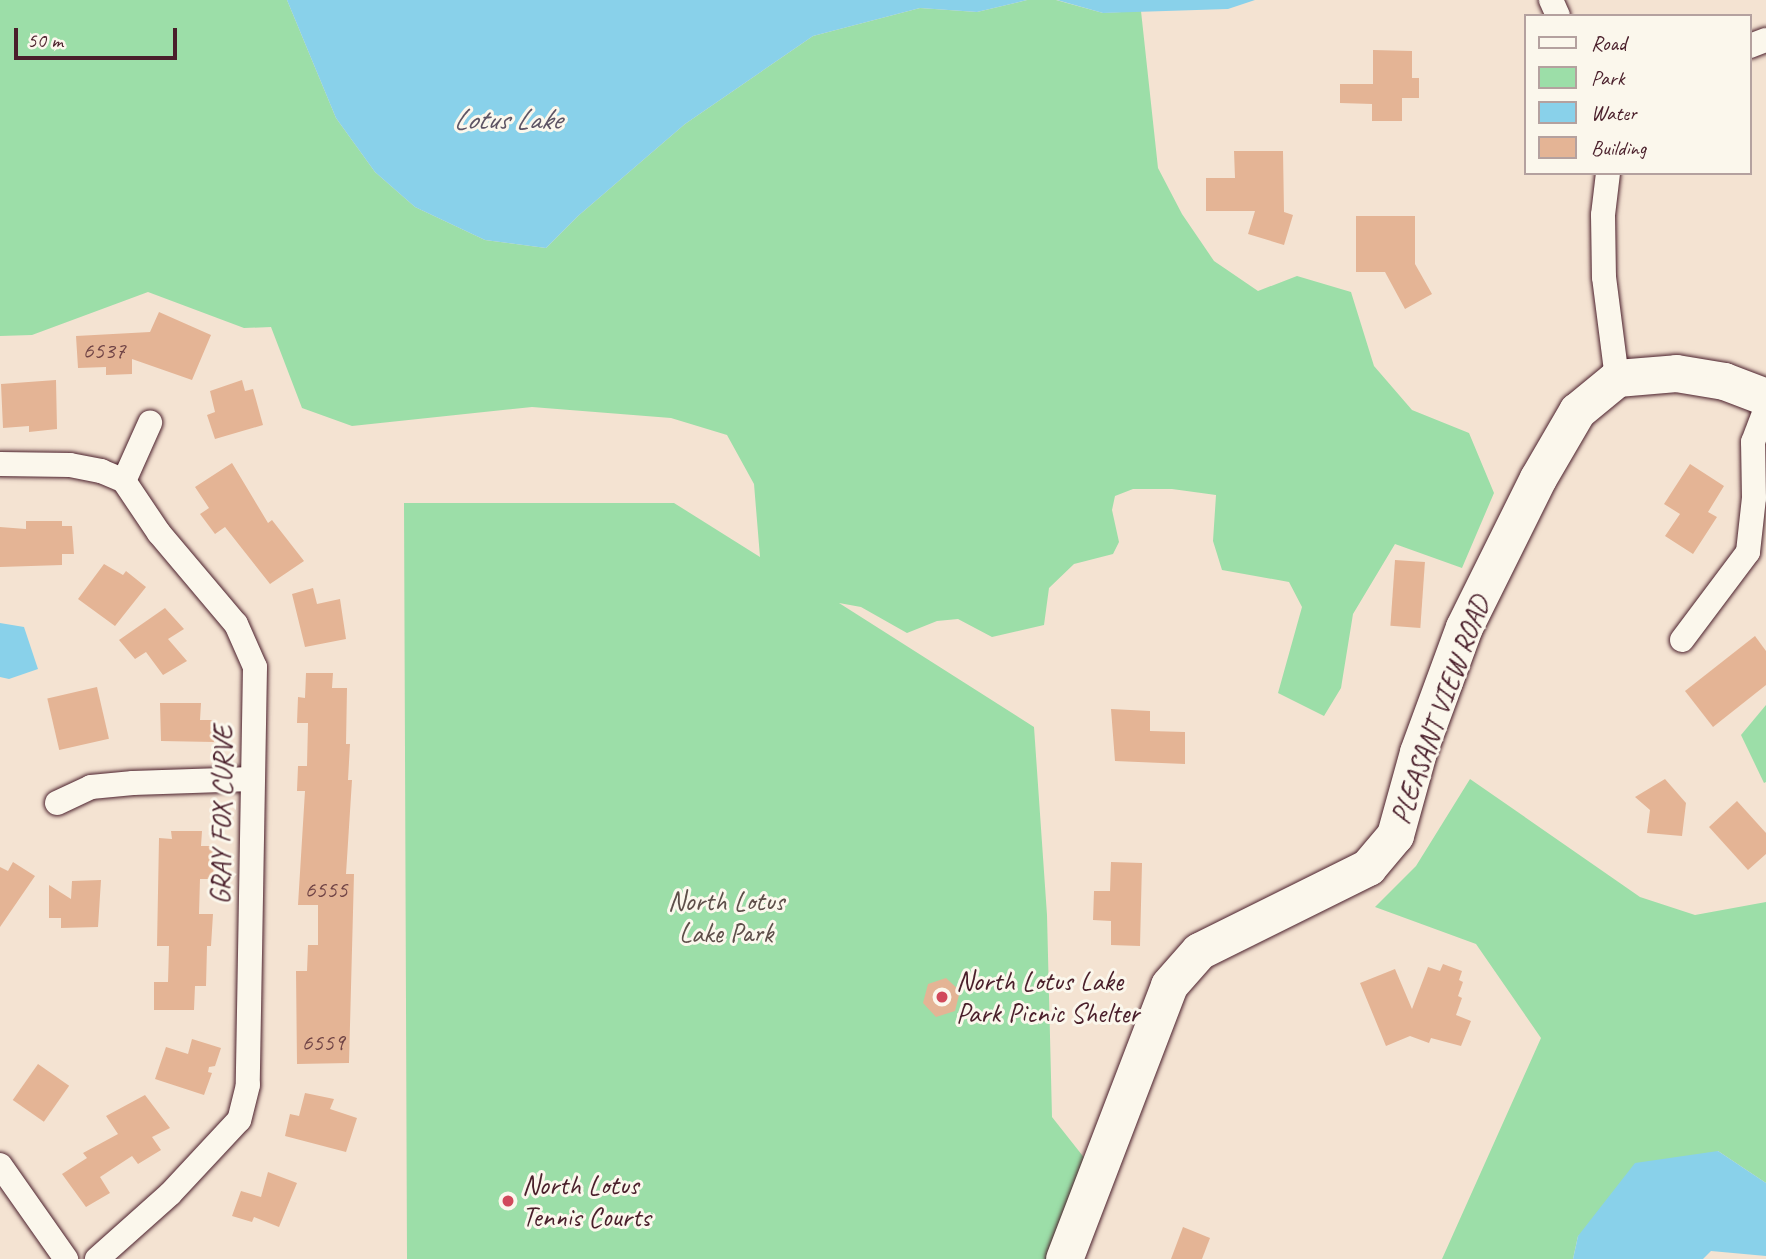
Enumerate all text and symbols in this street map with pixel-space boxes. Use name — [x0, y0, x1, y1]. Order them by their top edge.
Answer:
scale bar — [18, 14, 180, 58]
legend — [1524, 14, 1752, 175]
text: 50 m — [27, 27, 63, 53]
text: Road — [1591, 30, 1626, 56]
text: Park — [1591, 65, 1624, 91]
text: Water — [1591, 100, 1637, 126]
water label: Lotus Lake — [453, 101, 561, 137]
text: Building — [1591, 135, 1646, 161]
house number: 6537 — [82, 337, 126, 365]
street label: PLEASANT VIEW ROAD — [1383, 591, 1497, 829]
street label: GRAY FOX CURVE — [204, 726, 240, 904]
house number: 6555 — [304, 876, 348, 904]
park label: North Lotus Lake Park — [668, 884, 784, 950]
place label: North Lotus Lake Park Picnic Shelter — [956, 964, 1140, 1030]
marker: North Lotus Lake Park Picnic Shelter — [934, 989, 950, 1005]
house number: 6559 — [301, 1029, 345, 1057]
place label: North Lotus Tennis Courts — [522, 1168, 651, 1234]
marker: North Lotus Tennis Courts — [500, 1193, 516, 1209]

